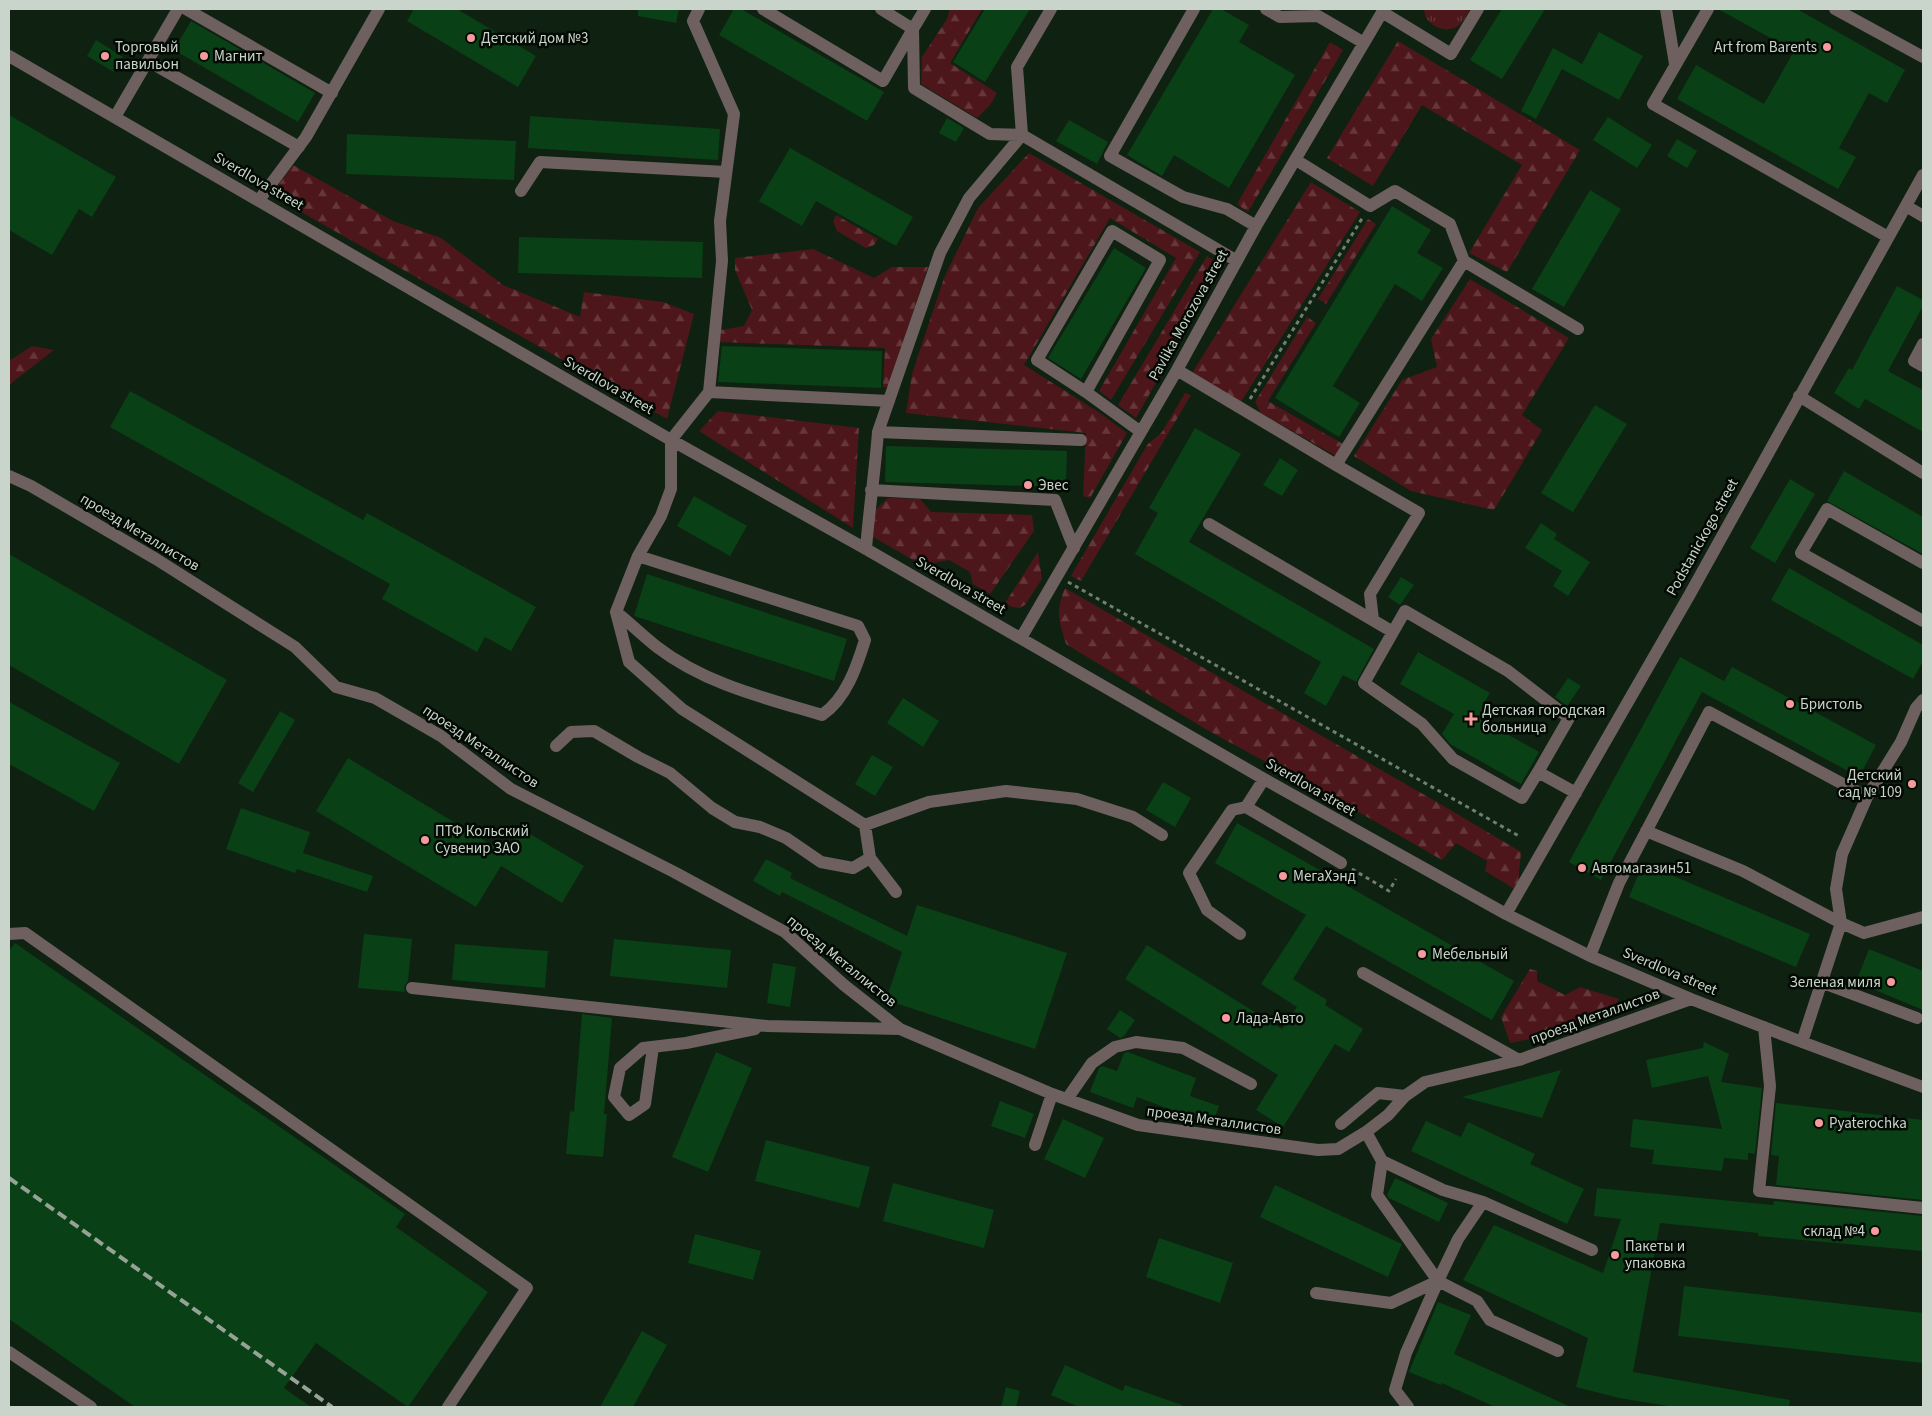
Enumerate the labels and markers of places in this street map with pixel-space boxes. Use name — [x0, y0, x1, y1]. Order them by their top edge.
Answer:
place label: Детский дом №3 — [481, 28, 588, 49]
marker: Детский дом №3 — [465, 32, 477, 44]
place label: Торговый павильон — [115, 37, 179, 75]
place label: Art from Barents — [1714, 37, 1817, 58]
marker: Art from Barents — [1821, 41, 1833, 53]
place label: Магнит — [214, 46, 263, 67]
marker: Торговый павильон — [99, 50, 111, 62]
marker: Магнит — [198, 50, 210, 62]
place label: Эвес — [1038, 475, 1069, 496]
marker: Эвес — [1022, 479, 1034, 491]
place label: Бристоль — [1800, 694, 1862, 715]
marker: Бристоль — [1784, 698, 1796, 710]
place label: Детская городская больница — [1482, 700, 1606, 738]
marker: Детская городская больница — [1464, 712, 1478, 726]
place label: Детский сад № 109 — [1838, 765, 1902, 803]
marker: Детский сад № 109 — [1906, 778, 1918, 790]
place label: ПТФ Кольский Сувенир ЗАО — [435, 821, 529, 859]
marker: ПТФ Кольский Сувенир ЗАО — [419, 834, 431, 846]
place label: Автомагазин51 — [1592, 858, 1691, 879]
marker: Автомагазин51 — [1576, 862, 1588, 874]
place label: МегаХэнд — [1293, 866, 1356, 887]
marker: МегаХэнд — [1277, 870, 1289, 882]
place label: Мебельный — [1432, 944, 1508, 965]
marker: Мебельный — [1416, 948, 1428, 960]
place label: Зеленая миля — [1790, 972, 1881, 993]
marker: Зеленая миля — [1885, 976, 1897, 988]
place label: Лада-Авто — [1236, 1008, 1304, 1029]
marker: Лада-Авто — [1220, 1012, 1232, 1024]
place label: Pyaterochka — [1829, 1113, 1907, 1134]
marker: Pyaterochka — [1813, 1117, 1825, 1129]
place label: склад №4 — [1803, 1221, 1866, 1242]
marker: склад №4 — [1869, 1225, 1881, 1237]
place label: Пакеты и упаковка — [1625, 1236, 1686, 1274]
marker: Пакеты и упаковка — [1609, 1249, 1621, 1261]

